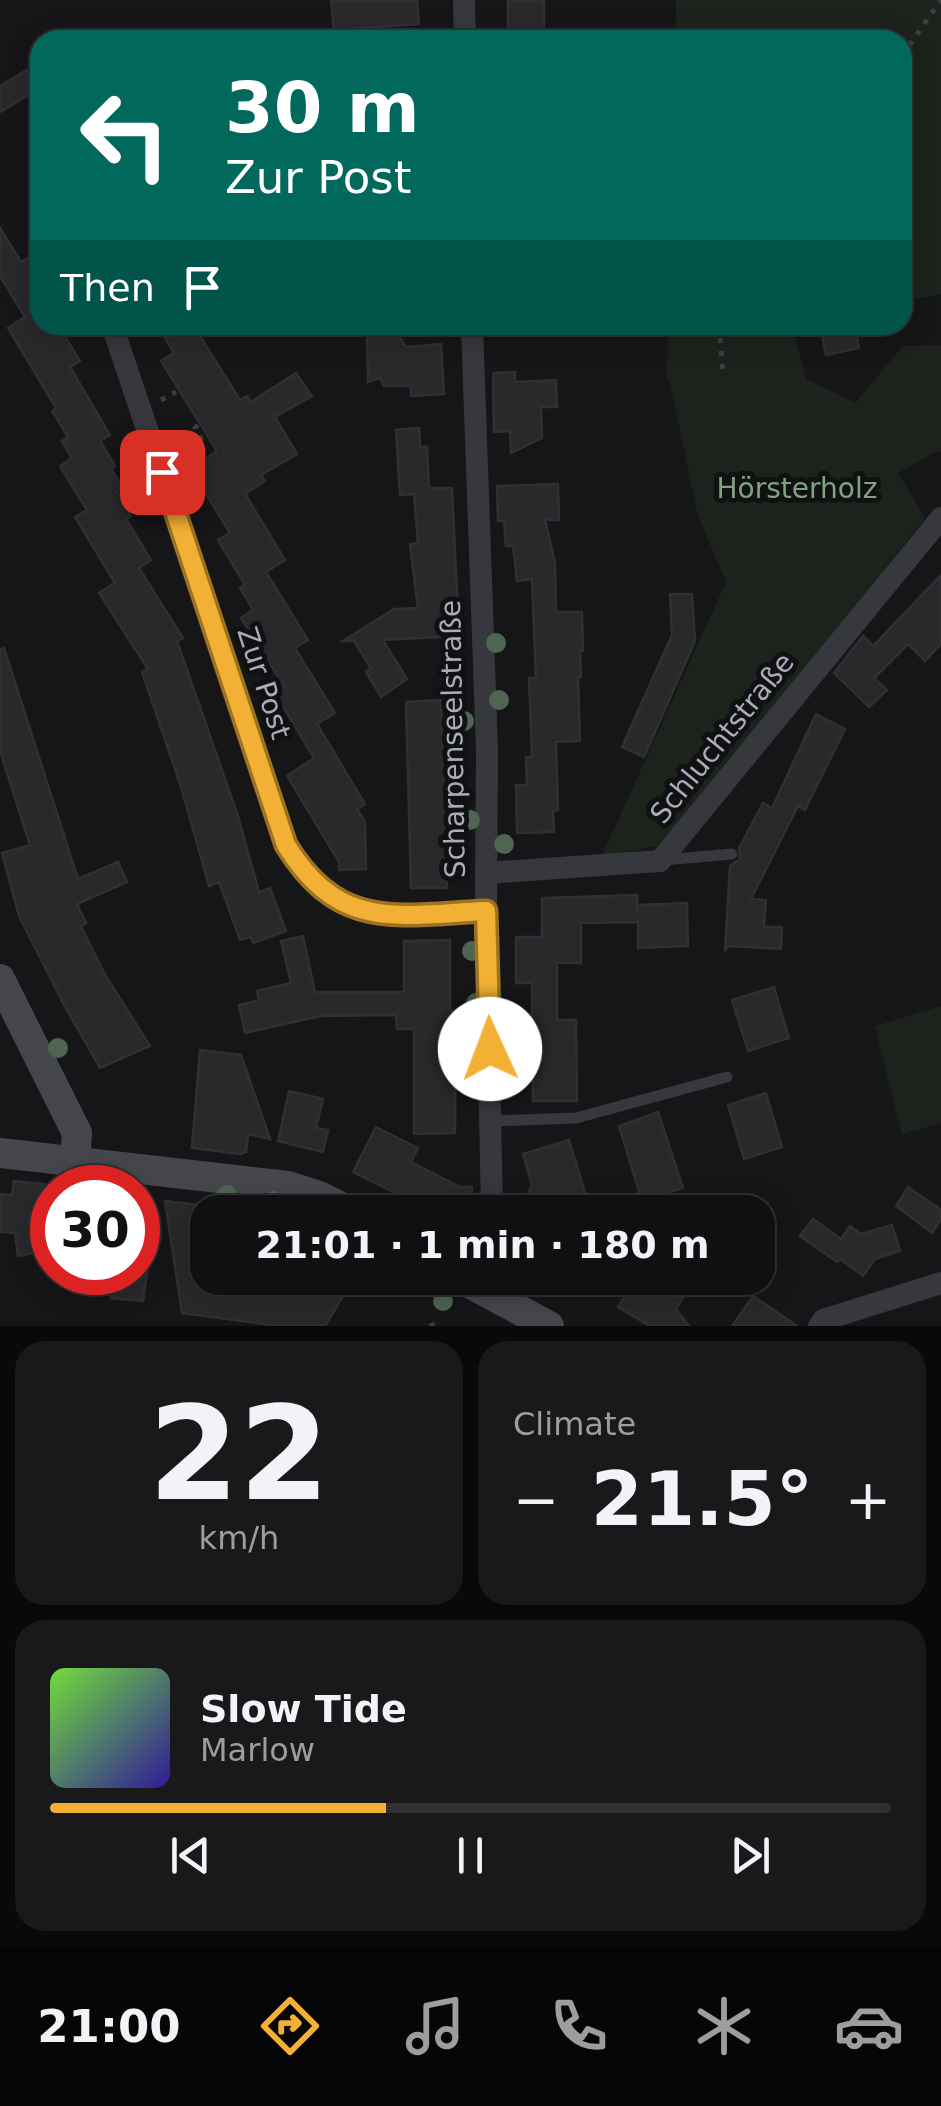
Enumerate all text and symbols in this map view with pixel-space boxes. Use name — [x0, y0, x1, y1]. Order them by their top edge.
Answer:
text: 30 m — [225, 67, 420, 149]
icon: left — [60, 70, 190, 200]
text: Zur Post — [225, 151, 411, 204]
icon: arrive — [175, 260, 230, 315]
text: Then — [60, 266, 155, 310]
pin — [120, 430, 205, 515]
icon: arrive — [135, 445, 190, 500]
park label: Hörsterholz — [717, 472, 877, 505]
street label: Scharpenseelstraße — [434, 600, 472, 878]
street label: Zur Post — [230, 623, 298, 743]
street label: Schluchtstraße — [643, 646, 801, 830]
position arrow — [438, 997, 542, 1101]
speed limit sign: 30 — [30, 1165, 160, 1295]
text: 21:01 · 1 min · 180 m — [255, 1223, 710, 1267]
text: 22 — [149, 1378, 329, 1530]
text: Climate — [513, 1405, 636, 1443]
text: 21.5° — [591, 1455, 813, 1543]
text: − — [513, 1468, 559, 1532]
text: + — [845, 1468, 891, 1532]
text: km/h — [199, 1519, 279, 1557]
text: Slow Tide — [200, 1687, 407, 1731]
text: Marlow — [200, 1731, 315, 1769]
icon: previous — [163, 1828, 218, 1883]
icon: pause — [443, 1828, 498, 1883]
icon: next — [723, 1828, 778, 1883]
icon: directions — [255, 1991, 325, 2061]
icon: music — [400, 1991, 470, 2061]
icon: phone — [544, 1991, 614, 2061]
icon: climate — [689, 1991, 759, 2061]
icon: car — [834, 1991, 904, 2061]
text: 21:00 — [37, 2000, 181, 2053]

